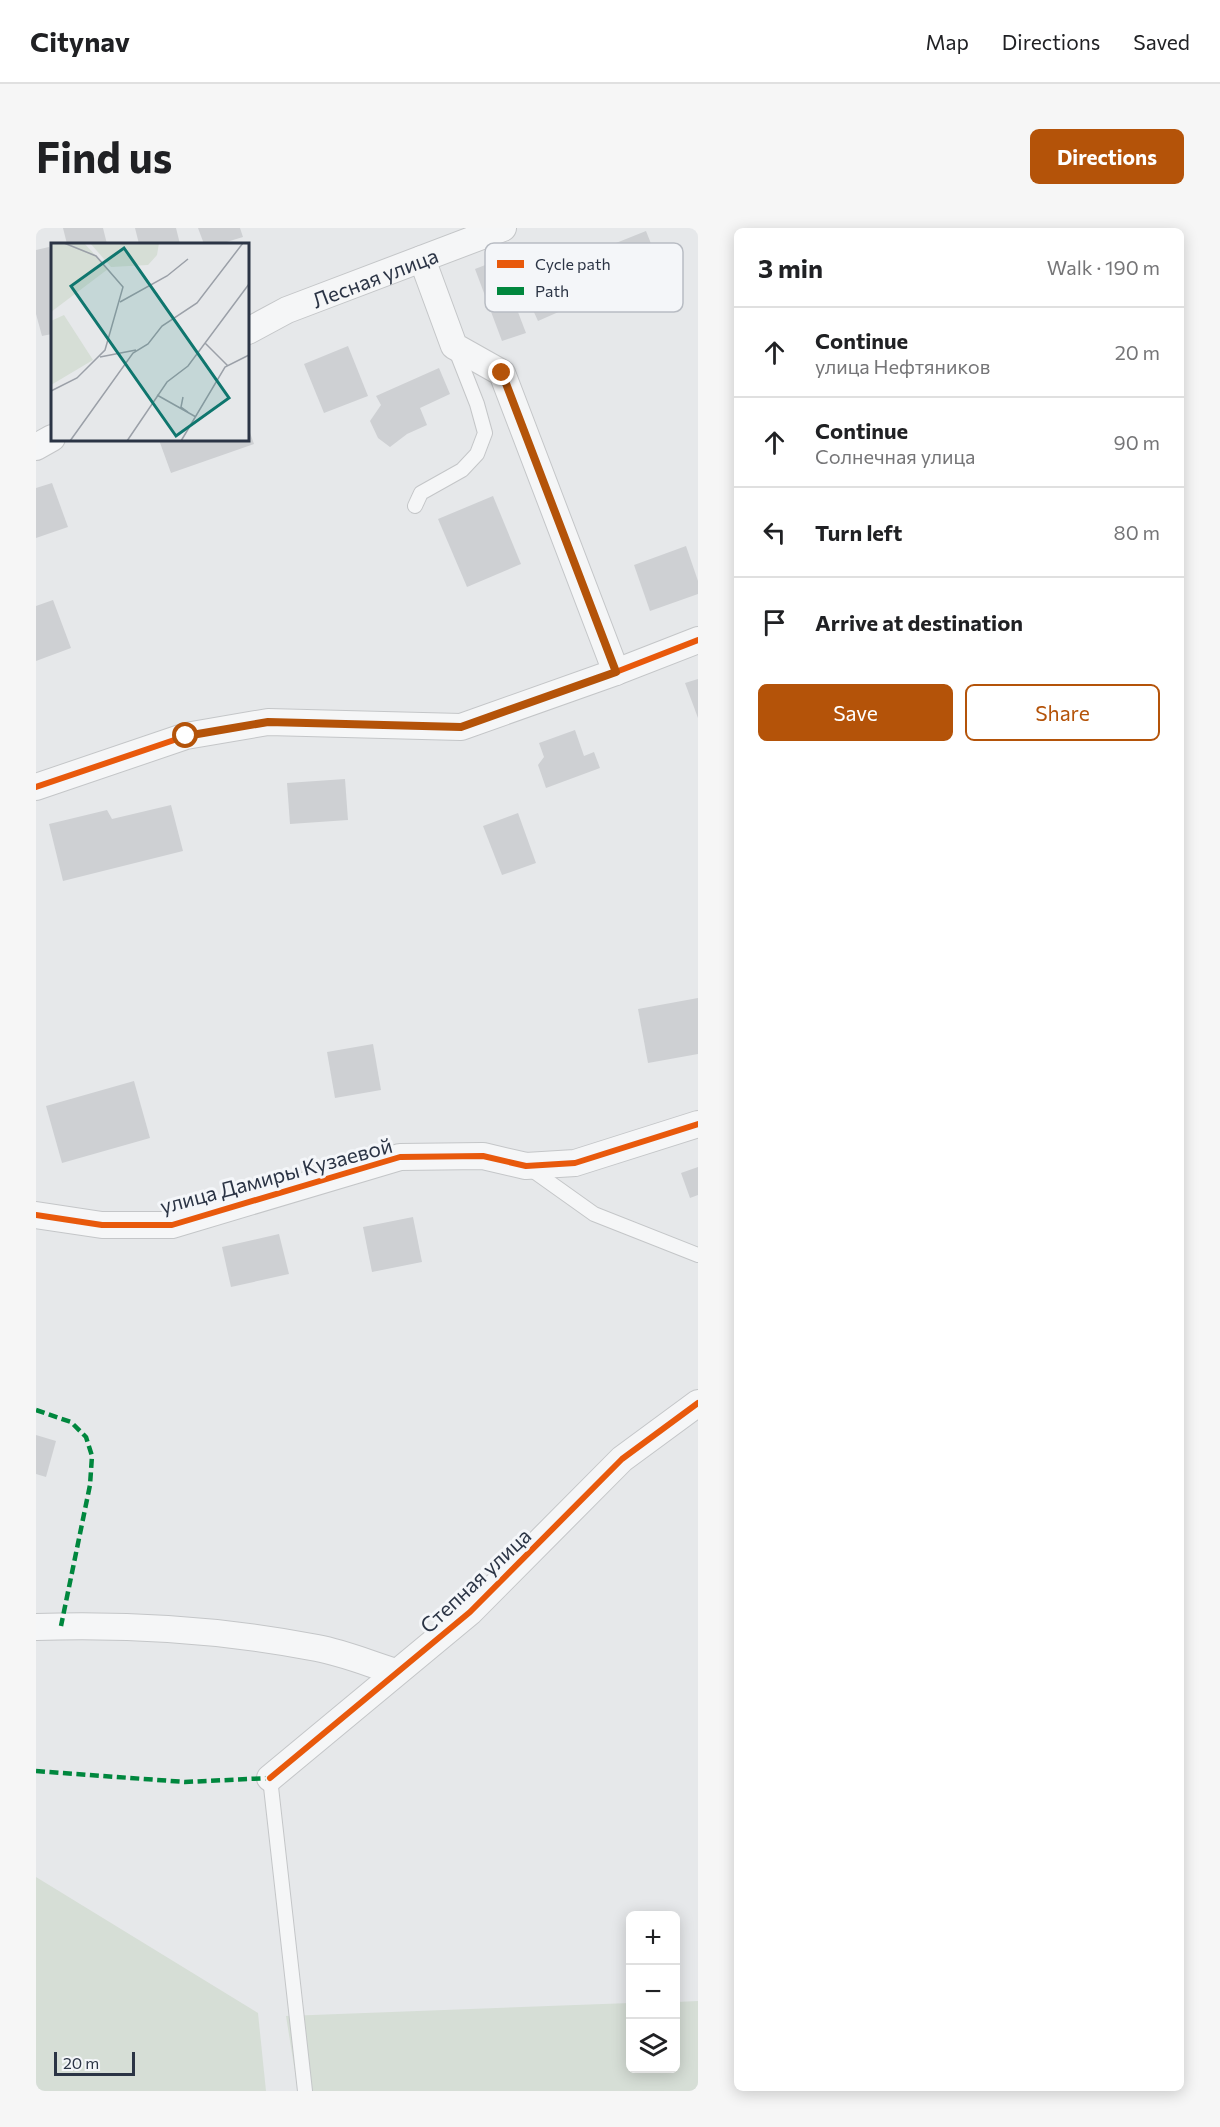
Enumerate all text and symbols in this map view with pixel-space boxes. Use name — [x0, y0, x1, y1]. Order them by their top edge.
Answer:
text: Citynav — [30, 24, 130, 58]
text: Map — [926, 29, 969, 54]
text: Directions — [1002, 29, 1100, 54]
text: Saved — [1133, 29, 1190, 54]
button: Directions — [1030, 129, 1184, 184]
text: Find us — [36, 130, 172, 182]
street label: Лесная улица — [308, 242, 441, 312]
inset map — [51, 243, 249, 441]
legend — [485, 243, 683, 312]
text: 3 min — [758, 252, 823, 283]
text: Cycle path — [535, 254, 611, 273]
text: Walk · 190 m — [1047, 255, 1160, 279]
text: Path — [535, 281, 569, 300]
text: Continue — [815, 327, 908, 354]
icon: ahead — [758, 336, 791, 369]
text: 20 m — [1115, 340, 1160, 364]
text: улица Нефтяников — [815, 354, 990, 378]
route end — [488, 359, 514, 385]
text: Continue — [815, 417, 908, 444]
icon: ahead — [758, 426, 791, 459]
text: 90 m — [1114, 430, 1160, 454]
text: Солнечная улица — [815, 444, 975, 468]
icon: left — [758, 516, 791, 549]
text: Turn left — [815, 519, 902, 546]
text: 80 m — [1114, 520, 1160, 544]
icon: arrive — [758, 606, 791, 639]
text: Arrive at destination — [815, 609, 1023, 636]
button: Save — [758, 684, 953, 741]
button: Share — [965, 684, 1160, 741]
route start — [172, 722, 198, 748]
street label: улица Дамиры Кузаевой — [157, 1132, 395, 1218]
street label: Степная улица — [414, 1522, 536, 1638]
map controls — [626, 1911, 680, 2073]
button: + — [626, 1911, 680, 1965]
button: − — [626, 1965, 680, 2019]
button: layers — [626, 2019, 680, 2073]
scale bar — [54, 2049, 135, 2076]
text: 20 m — [63, 2053, 99, 2072]

